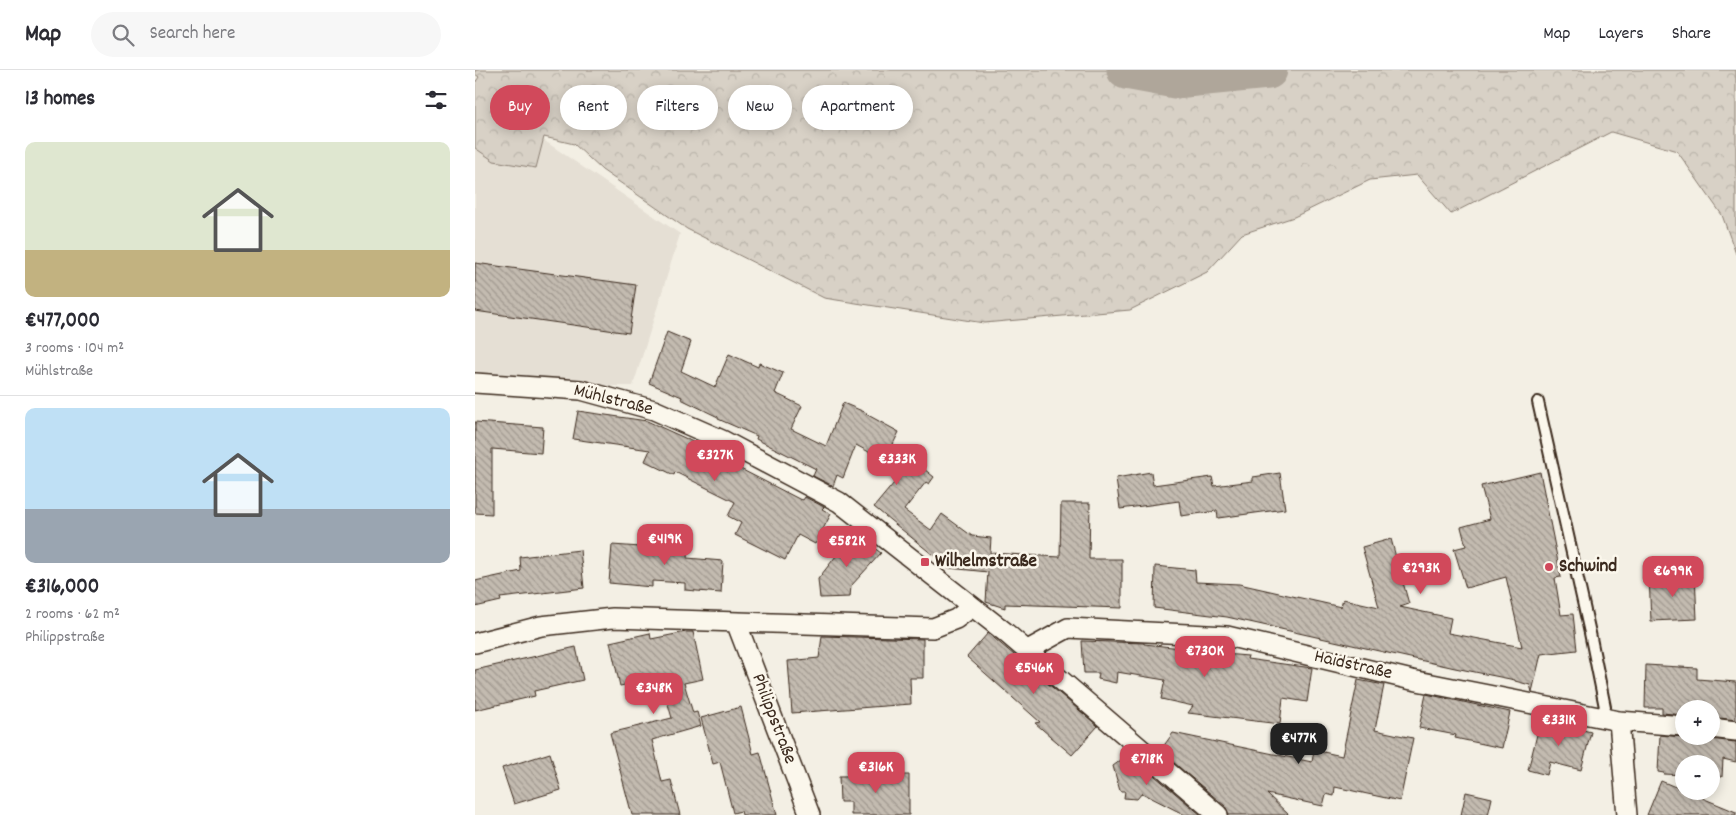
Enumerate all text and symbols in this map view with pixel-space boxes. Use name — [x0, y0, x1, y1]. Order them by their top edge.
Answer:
search box — [91, 12, 441, 57]
text: Map — [25, 18, 61, 52]
icon: search — [109, 21, 137, 49]
text: Search here — [149, 21, 235, 48]
text: Map — [1543, 22, 1570, 47]
text: Layers — [1598, 22, 1644, 47]
text: Share — [1672, 22, 1711, 47]
text: 13 homes — [25, 85, 95, 115]
chip: Buy — [490, 85, 550, 130]
chip: Rent — [560, 85, 627, 130]
chip: Filters — [637, 85, 718, 130]
chip: New — [728, 85, 792, 130]
chip: Apartment — [802, 85, 913, 130]
icon: filters — [422, 86, 450, 114]
icon: home — [193, 175, 283, 265]
text: €477,000 — [25, 307, 100, 337]
text: 3 rooms · 104 m² — [25, 337, 124, 360]
text: Mühlstraße — [25, 360, 93, 383]
street label: Mühlstraße — [570, 378, 656, 424]
icon: home — [193, 440, 283, 530]
pin: €327K — [680, 440, 750, 482]
text: €327K — [697, 444, 733, 467]
pin: €333K — [862, 444, 932, 486]
text: €333K — [878, 448, 916, 471]
pin: €419K — [630, 524, 700, 566]
pin: €582K — [812, 526, 882, 568]
text: €419K — [648, 528, 682, 551]
text: €582K — [828, 530, 866, 553]
place label: Wilhelmstraße — [935, 549, 1037, 576]
pin: €293K — [1386, 552, 1456, 595]
place label: Schwind — [1559, 554, 1617, 581]
marker: Wilhelmstraße — [919, 556, 931, 568]
pin: €699K — [1638, 556, 1708, 598]
text: €293K — [1402, 557, 1440, 580]
text: €699K — [1654, 560, 1692, 583]
marker: Schwind — [1543, 561, 1555, 573]
text: €316,000 — [25, 573, 99, 603]
text: 2 rooms · 62 m² — [25, 603, 120, 626]
text: Philippstraße — [25, 626, 105, 649]
pin: €730K — [1170, 636, 1240, 678]
text: €730K — [1186, 640, 1224, 663]
street label: Haidstraße — [1311, 644, 1395, 688]
pin: €546K — [999, 652, 1069, 695]
text: €546K — [1015, 657, 1053, 680]
street label: Philippstraße — [743, 670, 803, 768]
pin: €348K — [619, 672, 689, 715]
text: €348K — [636, 677, 672, 700]
map controls — [1675, 700, 1720, 800]
button: + — [1675, 700, 1720, 745]
pin: €331K — [1524, 704, 1594, 747]
text: €331K — [1542, 709, 1576, 732]
pin: €477K — [1264, 722, 1334, 765]
text: €477K — [1281, 727, 1317, 750]
pin: €718K — [1112, 744, 1182, 786]
text: €718K — [1131, 748, 1163, 771]
pin: €316K — [841, 752, 911, 794]
button: − — [1675, 755, 1720, 800]
text: €316K — [859, 756, 893, 779]

